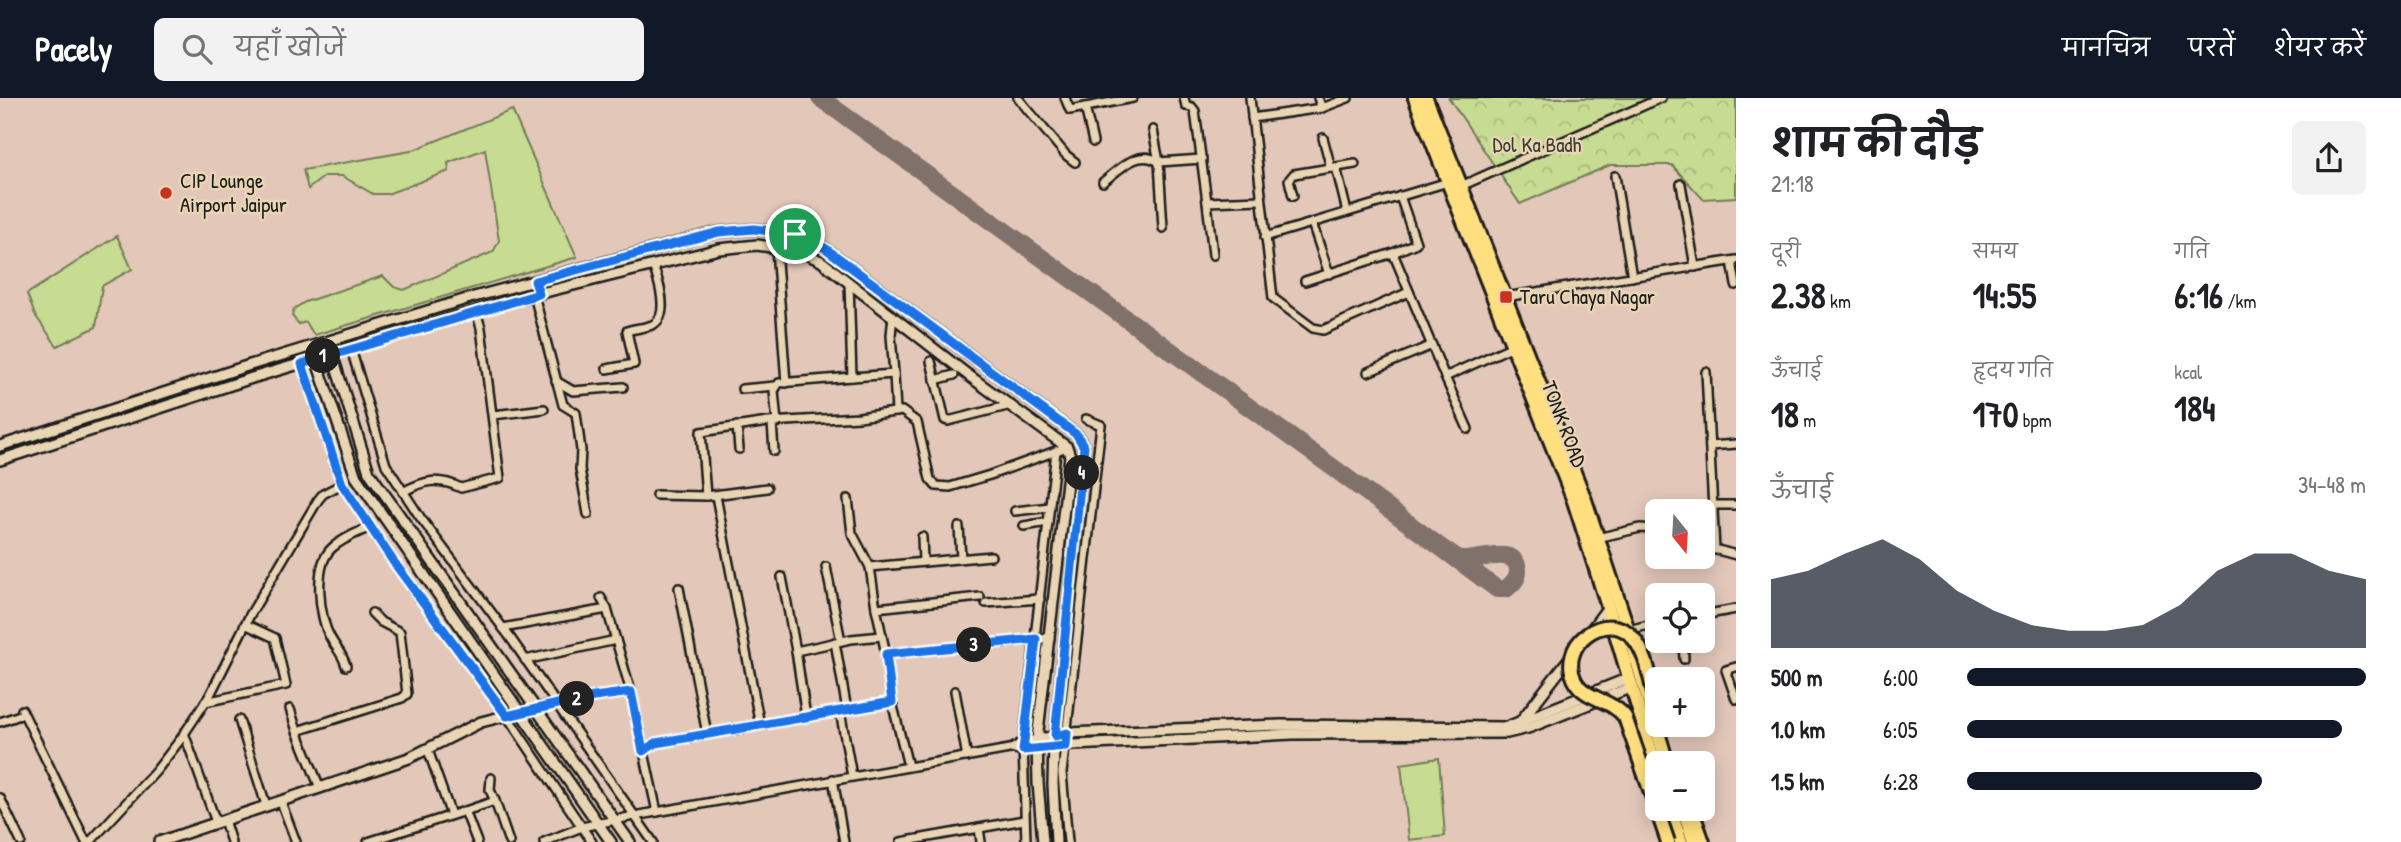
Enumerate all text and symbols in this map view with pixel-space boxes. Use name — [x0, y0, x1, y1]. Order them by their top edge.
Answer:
search box — [154, 18, 644, 81]
text: Pacely — [35, 27, 112, 71]
text: यहाँ खोजें — [234, 29, 346, 64]
icon: search — [178, 30, 216, 68]
text: मानचित्र — [2062, 31, 2150, 63]
text: परतें — [2188, 31, 2235, 63]
text: शेयर करें — [2273, 31, 2366, 63]
text: शाम की दौड़ — [1771, 116, 1981, 168]
button: share — [2292, 121, 2366, 195]
park label: Dol Ka Badh — [1493, 130, 1582, 159]
place label: CIP Lounge Airport Jaipur — [180, 166, 287, 219]
text: 21:18 — [1771, 168, 1814, 199]
marker: CIP Lounge Airport Jaipur — [158, 185, 174, 201]
pin — [765, 204, 825, 264]
icon: arrive — [776, 215, 814, 253]
text: दूरी — [1771, 238, 1801, 264]
text: समय — [1973, 238, 2018, 264]
text: गति — [2174, 238, 2209, 264]
text: 2.38 — [1771, 272, 1826, 319]
text: 14:55 — [1973, 272, 2036, 319]
text: 6:16 — [2174, 272, 2223, 319]
place label: Taru Chaya Nagar — [1520, 282, 1655, 311]
text: km — [1826, 288, 1851, 314]
text: /km — [2223, 288, 2256, 314]
marker: Taru Chaya Nagar — [1498, 289, 1514, 305]
pin: 1 — [306, 338, 340, 374]
text: 1 — [319, 342, 326, 368]
text: ऊँचाई — [1771, 357, 1822, 383]
text: हृदय गति — [1973, 357, 2053, 383]
text: kcal — [2174, 359, 2202, 385]
street label: TONK ROAD — [1535, 377, 1594, 471]
text: 184 — [2174, 385, 2215, 432]
text: 18 — [1771, 391, 1799, 438]
text: 170 — [1973, 391, 2018, 438]
text: m — [1799, 407, 1816, 433]
text: bpm — [2018, 407, 2052, 433]
pin: 4 — [1064, 456, 1100, 490]
text: 4 — [1078, 459, 1085, 485]
text: 34–48 m — [2298, 469, 2366, 500]
text: ऊँचाई — [1771, 474, 1833, 505]
north arrow — [1645, 499, 1715, 569]
map controls — [1645, 499, 1715, 821]
button: locate — [1645, 583, 1715, 653]
pin: 3 — [956, 628, 992, 662]
text: 3 — [969, 631, 978, 657]
text: 500 m — [1771, 662, 1822, 693]
text: 6:00 — [1883, 662, 1918, 693]
button: + — [1645, 667, 1715, 737]
pin: 2 — [560, 682, 594, 716]
text: 2 — [572, 685, 581, 711]
text: 1.0 km — [1771, 714, 1825, 745]
text: 6:05 — [1883, 714, 1918, 745]
button: − — [1645, 751, 1715, 821]
text: 1.5 km — [1771, 766, 1824, 797]
text: 6:28 — [1883, 766, 1918, 797]

